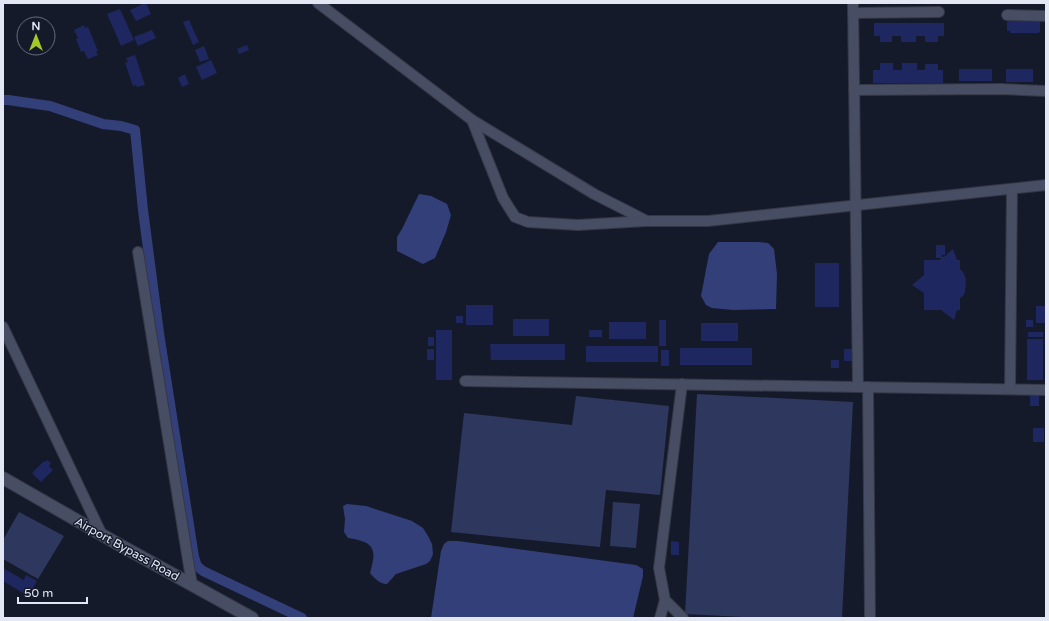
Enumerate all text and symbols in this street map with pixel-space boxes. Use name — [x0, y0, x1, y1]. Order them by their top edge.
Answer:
north arrow — [16, 16, 56, 56]
text: N — [32, 20, 40, 33]
street label: Airport Bypass Road — [72, 514, 182, 584]
scale bar — [18, 579, 87, 605]
text: 50 m — [24, 586, 53, 600]

